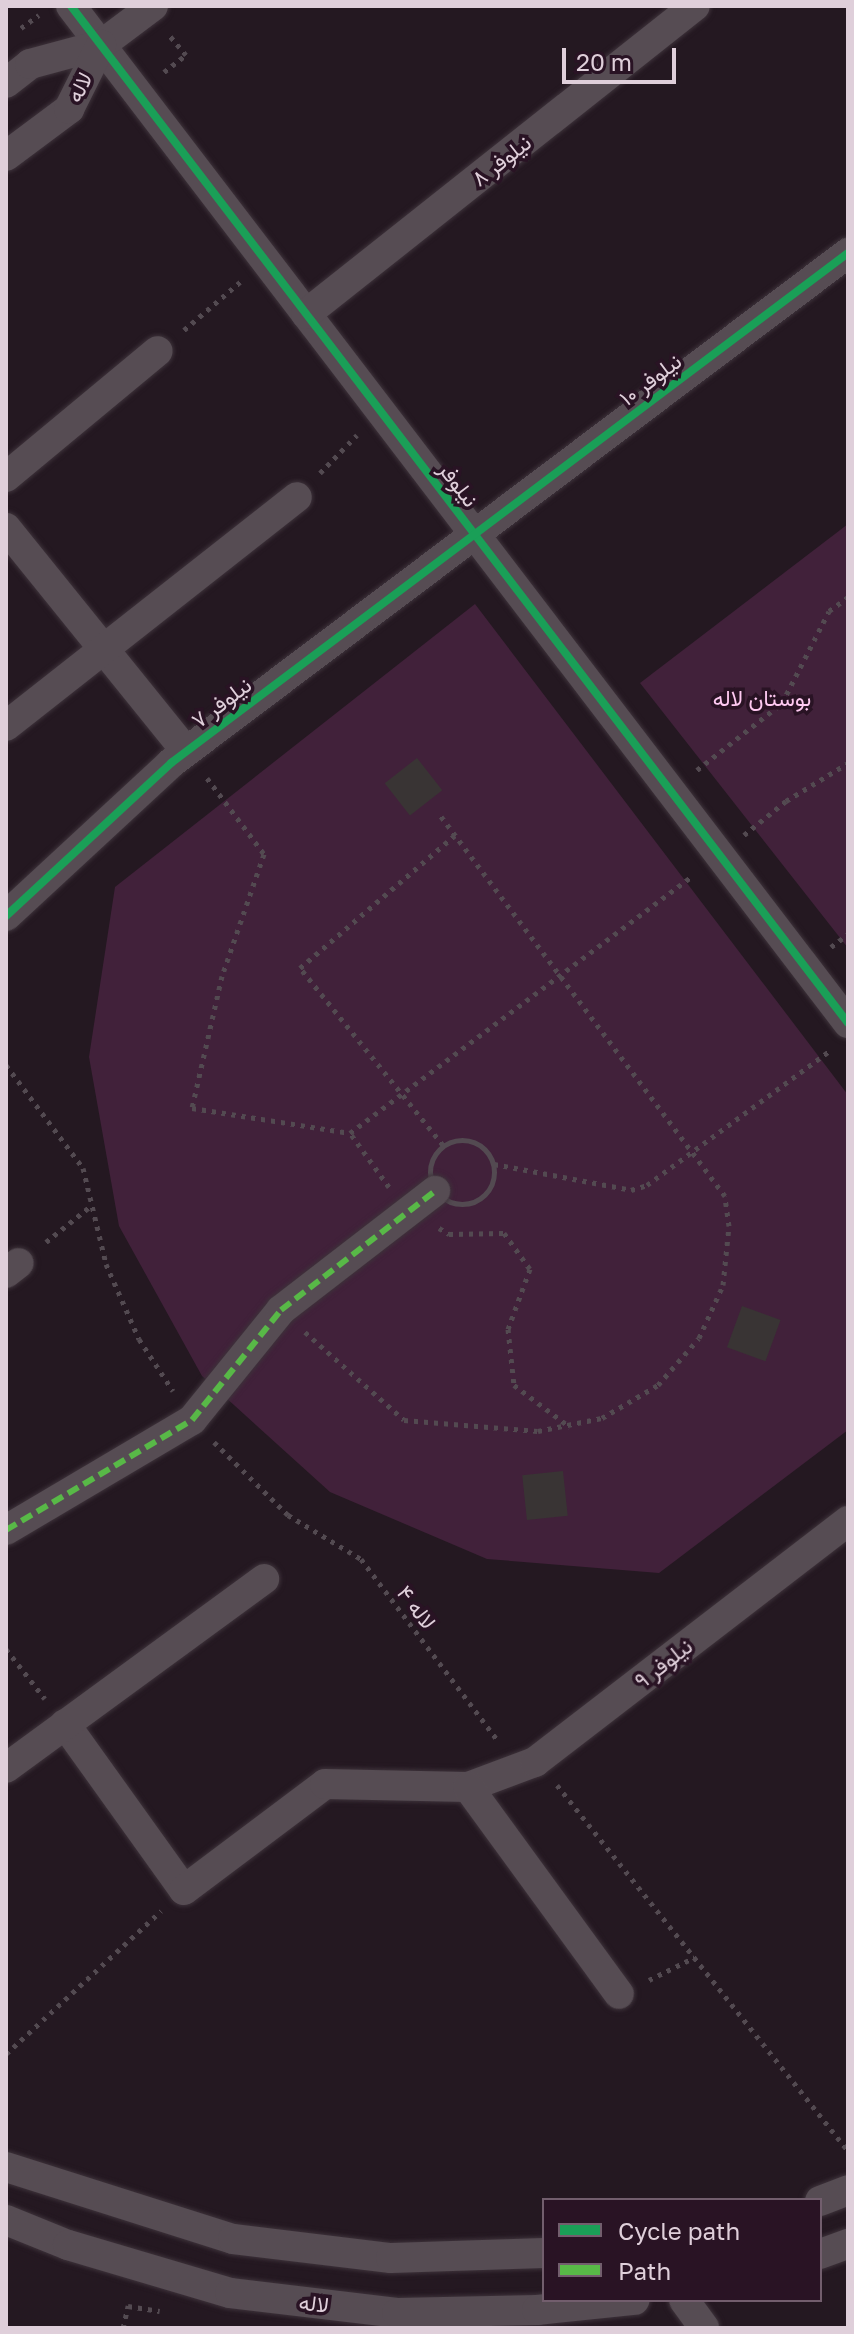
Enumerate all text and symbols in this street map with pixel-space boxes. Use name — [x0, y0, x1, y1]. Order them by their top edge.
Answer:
scale bar — [566, 32, 680, 82]
text: 20 m — [576, 47, 632, 76]
street label: لاله — [60, 67, 98, 107]
street label: نیلوفر ۸ — [466, 129, 536, 191]
street label: نیلوفر ۱۰ — [614, 347, 686, 411]
street label: نیلوفر — [434, 456, 484, 512]
street label: نیلوفر ۷ — [186, 671, 256, 733]
park label: بوستان لاله — [713, 685, 811, 711]
street label: لاله ۴ — [392, 1580, 442, 1634]
street label: نیلوفر ۹ — [629, 1632, 697, 1694]
legend — [542, 2198, 822, 2302]
text: Cycle path — [618, 2216, 740, 2245]
text: Path — [618, 2256, 671, 2285]
street label: لاله — [297, 2288, 331, 2318]

